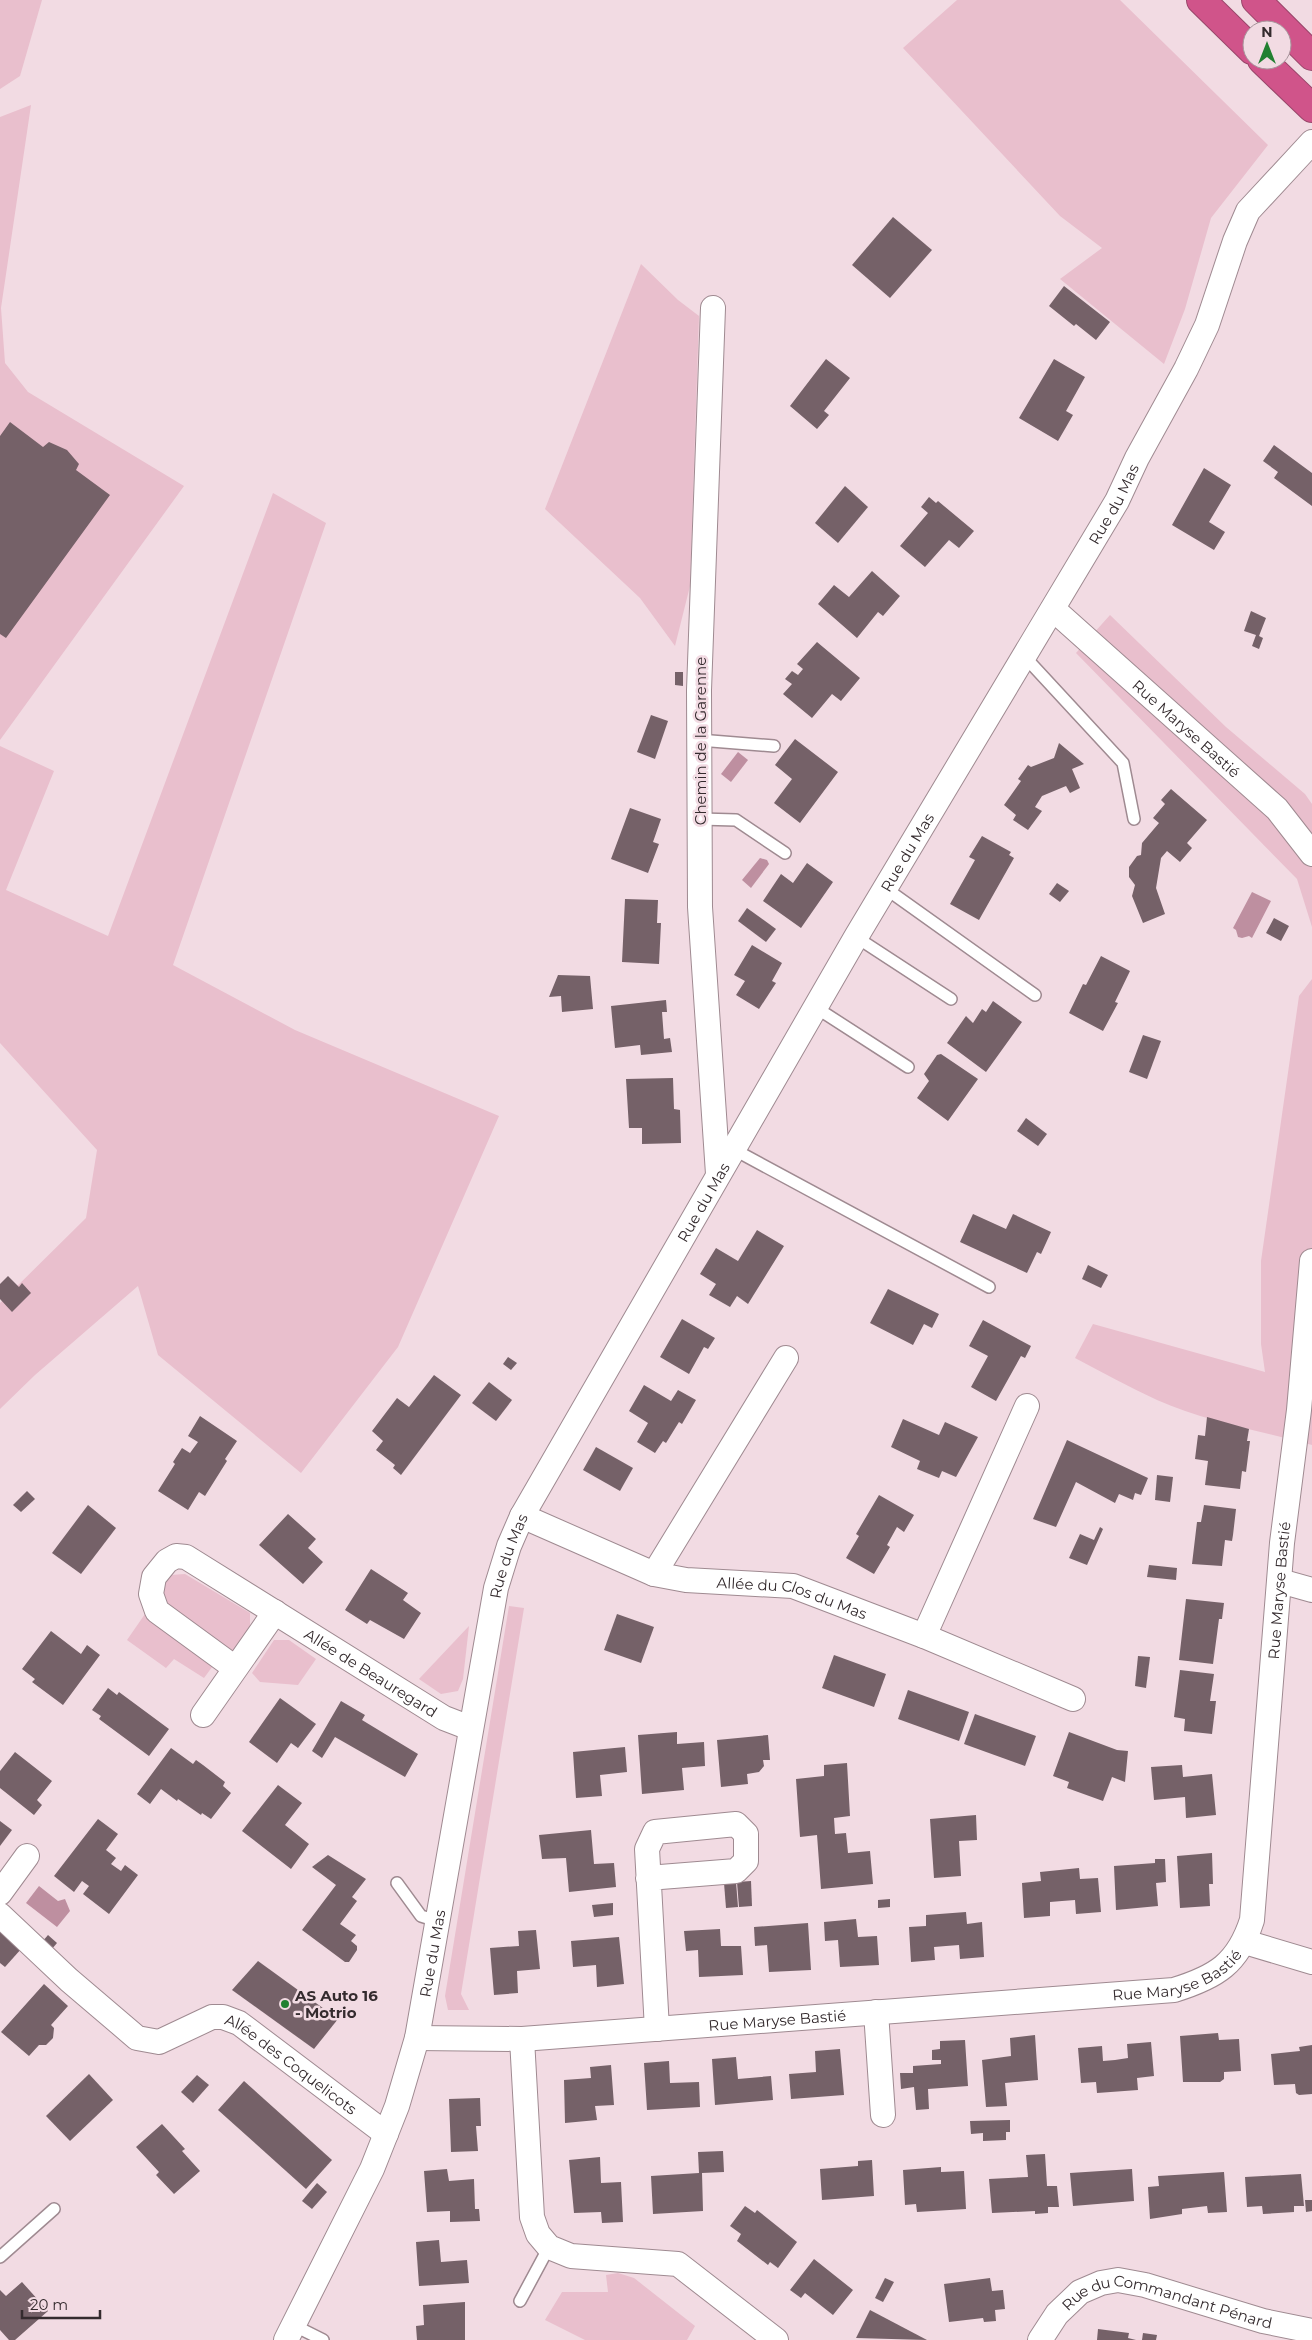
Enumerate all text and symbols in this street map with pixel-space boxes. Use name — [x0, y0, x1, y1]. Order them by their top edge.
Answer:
north arrow — [1242, 20, 1292, 70]
text: N — [1261, 23, 1273, 41]
street label: Rue du Mas — [1084, 461, 1143, 548]
street label: Chemin de la Garenne — [691, 657, 710, 825]
street label: Rue Maryse Bastié — [1129, 675, 1244, 781]
street label: Rue du Mas — [876, 809, 938, 895]
street label: Rue du Mas — [673, 1159, 733, 1245]
street label: Rue du Mas — [485, 1511, 531, 1600]
street label: Rue Maryse Bastié — [1263, 1520, 1294, 1660]
street label: Allée du Clos du Mas — [716, 1572, 870, 1623]
street label: Allée de Beauregard — [301, 1624, 441, 1721]
street label: Rue du Mas — [415, 1908, 449, 1999]
street label: Rue Maryse Bastié — [1112, 1945, 1245, 2004]
place label: AS Auto 16 - Motrio — [294, 1986, 378, 2022]
marker: AS Auto 16 - Motrio — [279, 1998, 291, 2010]
street label: Rue Maryse Bastié — [708, 2005, 847, 2034]
street label: Allée des Coquelicots — [222, 2009, 361, 2118]
text: Rue du Commandant Pénard — [1057, 2270, 1274, 2332]
scale bar — [22, 2288, 100, 2320]
text: 20 m — [30, 2295, 68, 2314]
street label: Rue du Commandant Pénard — [1057, 2304, 1281, 2334]

